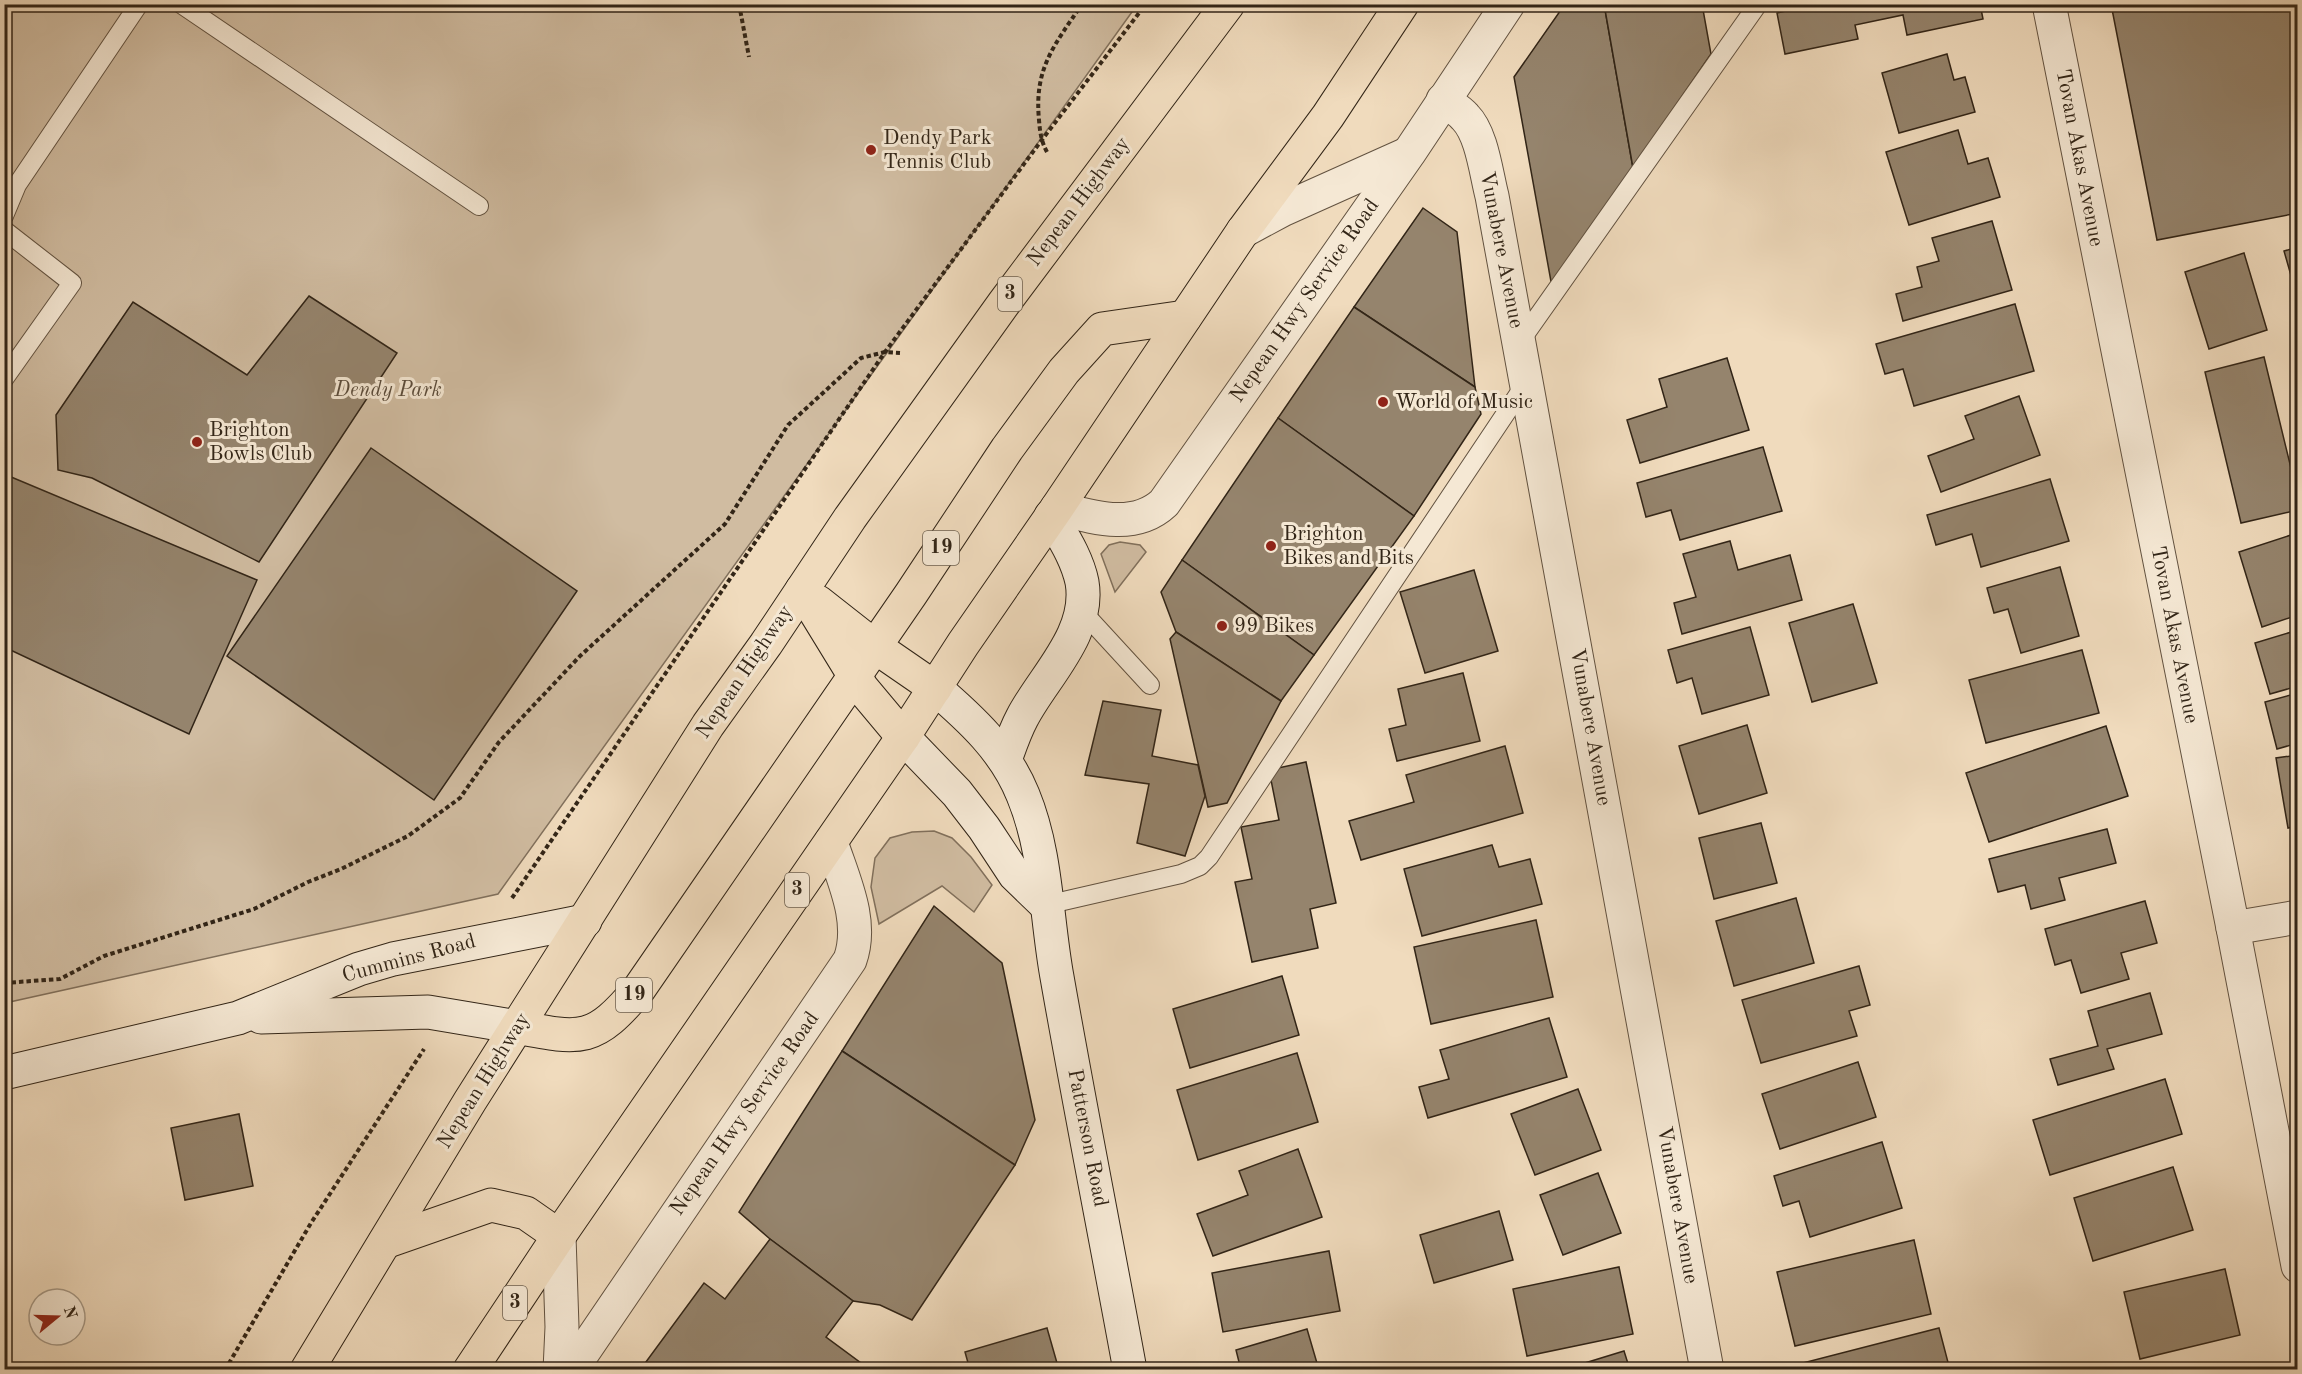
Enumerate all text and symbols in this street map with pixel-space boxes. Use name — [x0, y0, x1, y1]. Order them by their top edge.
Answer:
street label: Tovan Akas Avenue — [2052, 68, 2106, 248]
place label: Dendy Park Tennis Club — [883, 128, 992, 173]
street label: Nepean Highway — [1024, 133, 1134, 271]
marker: Dendy Park Tennis Club — [864, 143, 878, 157]
street label: Vunabere Avenue — [1475, 170, 1527, 330]
street label: Nepean Hwy Service Road — [1227, 195, 1383, 407]
road number: 3 — [998, 277, 1022, 311]
park label: Dendy Park — [333, 380, 442, 401]
place label: World of Music — [1395, 392, 1533, 413]
marker: World of Music — [1376, 395, 1390, 409]
place label: Brighton Bowls Club — [209, 420, 312, 465]
marker: Brighton Bowls Club — [190, 435, 204, 449]
place label: Brighton Bikes and Bits — [1283, 524, 1414, 569]
road number: 19 — [923, 531, 959, 565]
marker: Brighton Bikes and Bits — [1264, 539, 1278, 553]
street label: Tovan Akas Avenue — [2147, 545, 2201, 725]
street label: Nepean Highway — [693, 602, 797, 742]
place label: 99 Bikes — [1234, 616, 1314, 637]
marker: 99 Bikes — [1215, 619, 1229, 633]
street label: Vunabere Avenue — [1566, 647, 1614, 807]
road number: 3 — [785, 873, 809, 907]
street label: Cummins Road — [340, 931, 478, 987]
road number: 19 — [616, 978, 652, 1012]
street label: Nepean Hwy Service Road — [667, 1008, 823, 1220]
street label: Nepean Highway — [434, 1009, 534, 1153]
street label: Patterson Road — [1063, 1067, 1111, 1209]
street label: Vunabere Avenue — [1653, 1125, 1701, 1285]
road number: 3 — [503, 1286, 527, 1320]
north arrow — [27, 1287, 87, 1347]
text: N — [60, 1304, 79, 1322]

